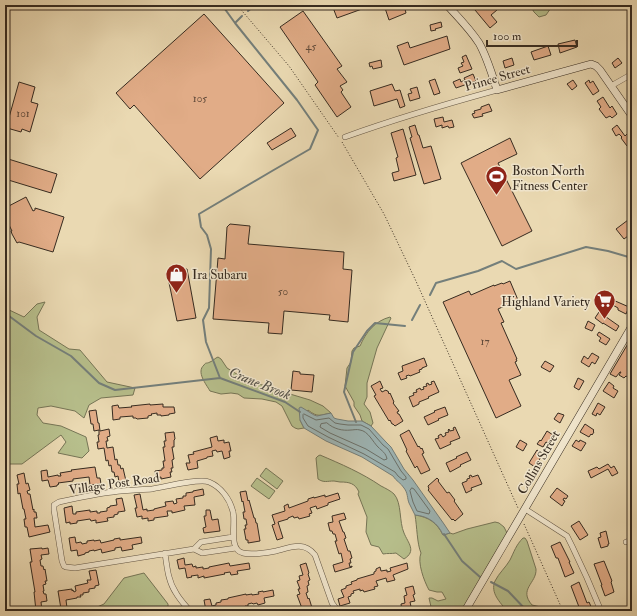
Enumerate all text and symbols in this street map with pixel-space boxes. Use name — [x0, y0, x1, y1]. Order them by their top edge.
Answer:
scale bar — [487, 22, 577, 48]
text: 100 m — [493, 29, 522, 44]
house number: 45 — [306, 40, 317, 53]
street label: Prince Street — [463, 61, 532, 95]
house number: 105 — [193, 92, 207, 105]
house number: 101 — [16, 107, 30, 120]
place label: Boston North Fitness Center — [512, 163, 588, 194]
sports icon: Boston North Fitness Center — [483, 164, 509, 197]
shop icon: Ira Subaru — [164, 261, 190, 294]
place label: Ira Subaru — [192, 267, 248, 283]
house number: 50 — [278, 285, 289, 298]
supermarket icon: Highland Variety — [592, 288, 618, 321]
place label: Highland Variety — [501, 294, 590, 311]
house number: 17 — [481, 335, 489, 348]
water label: Crane Brook — [226, 363, 293, 404]
street label: Collins Street — [514, 428, 564, 497]
street label: Village Post Road — [68, 470, 161, 498]

